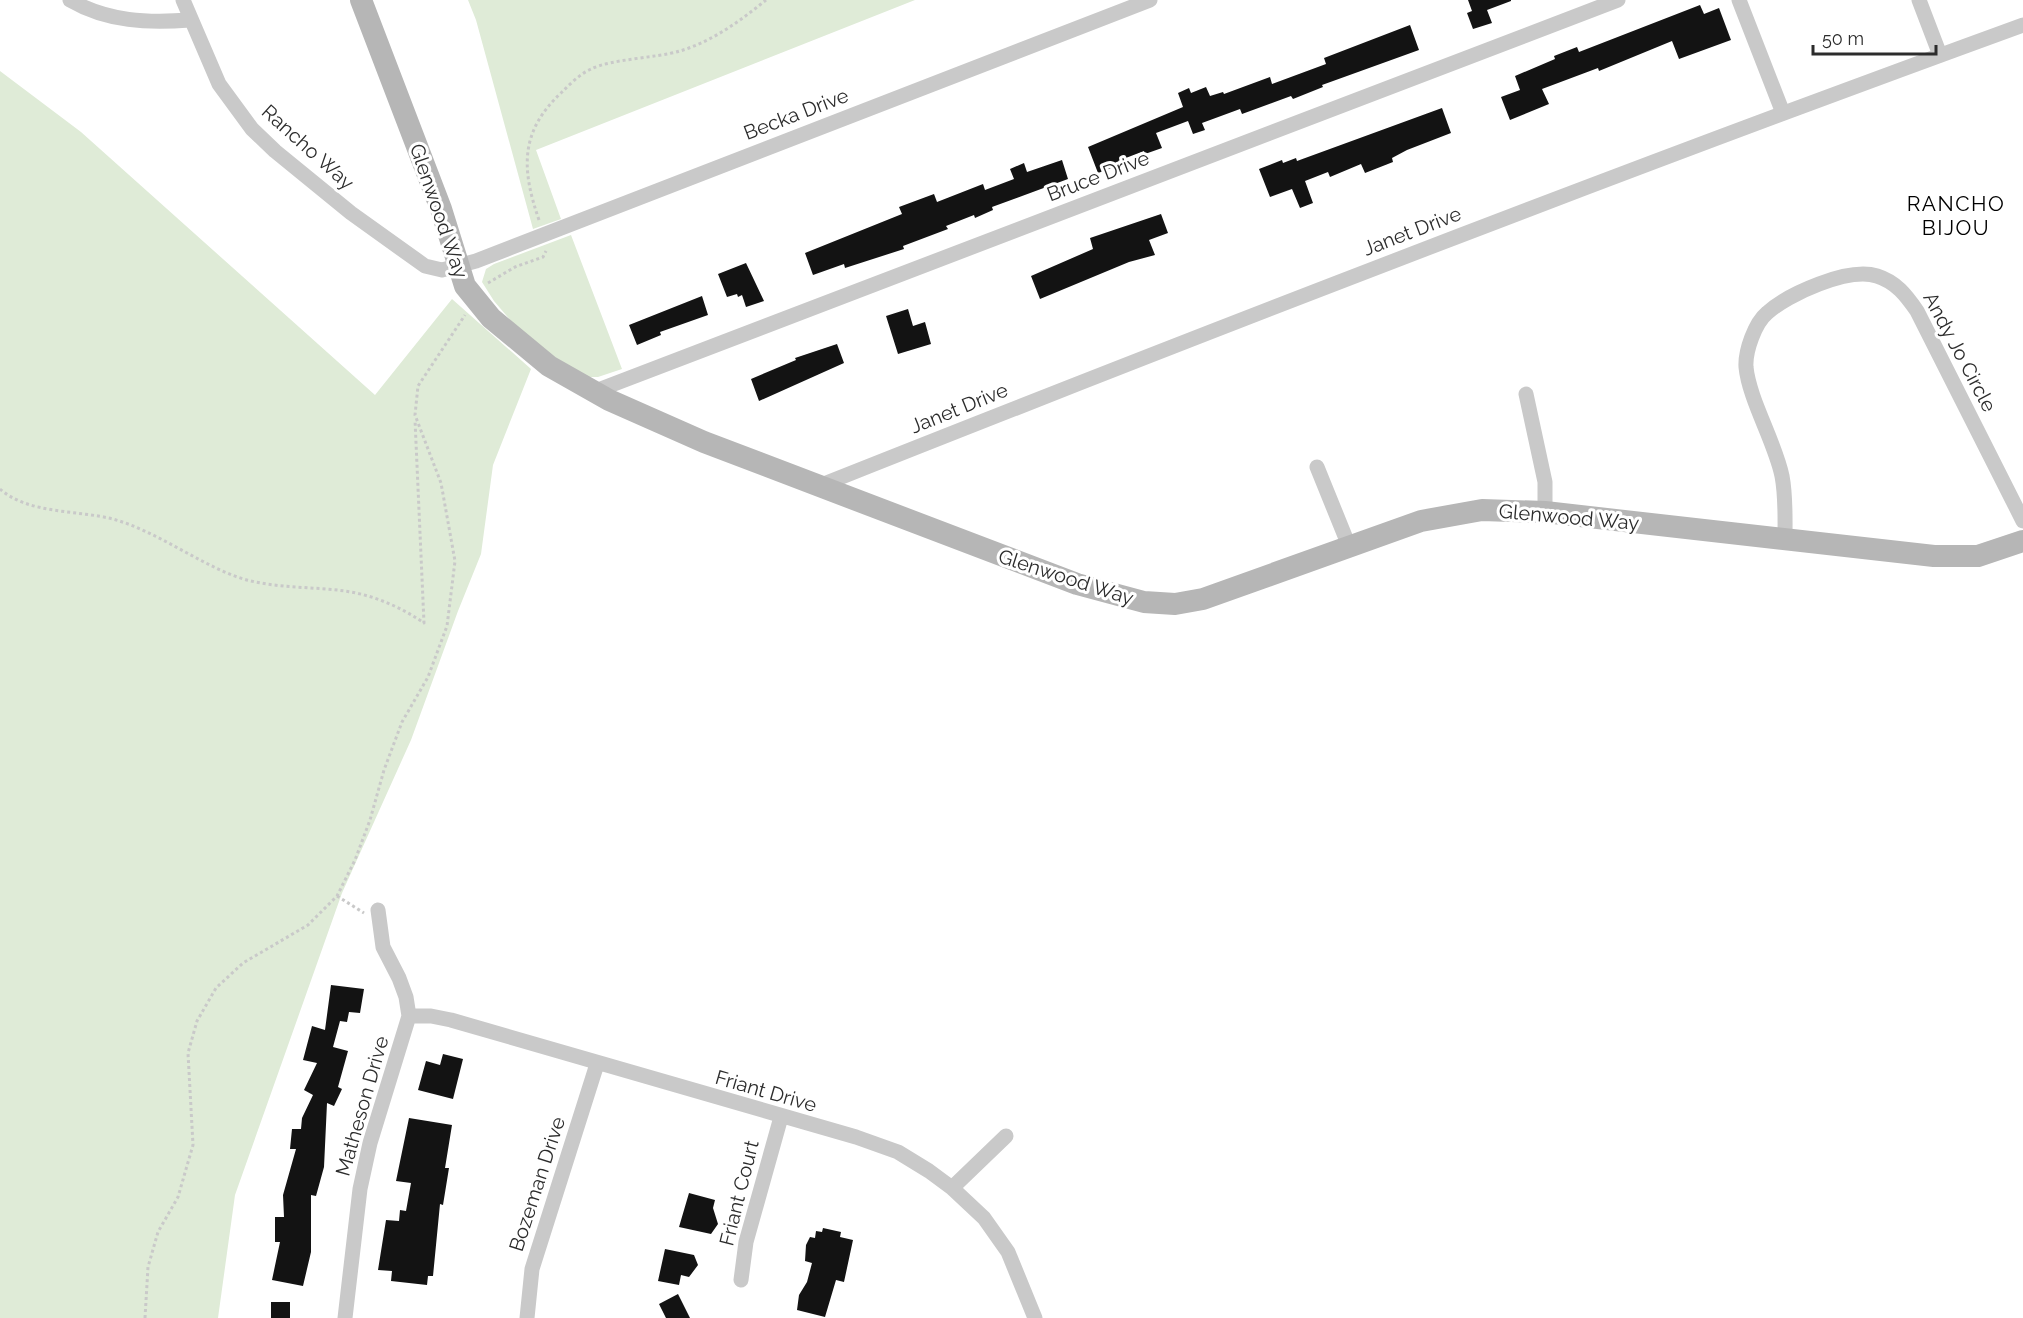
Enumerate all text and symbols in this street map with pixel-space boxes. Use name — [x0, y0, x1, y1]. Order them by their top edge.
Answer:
scale bar — [1813, 18, 1936, 56]
text: 50 m — [1822, 28, 1864, 49]
street label: Becka Drive — [740, 83, 852, 145]
street label: Rancho Way — [257, 99, 359, 195]
street label: Glenwood Way — [405, 141, 473, 282]
street label: Bruce Drive — [1043, 145, 1153, 206]
district label: RANCHO BIJOU — [1907, 191, 2005, 240]
street label: Janet Drive — [1360, 201, 1465, 261]
street label: Andy Jo Circle — [1918, 288, 2002, 416]
street label: Janet Drive — [907, 377, 1012, 438]
street label: Glenwood Way — [1498, 499, 1640, 535]
street label: Glenwood Way — [995, 544, 1137, 610]
street label: Matheson Drive — [331, 1033, 394, 1179]
street label: Friant Drive — [713, 1065, 820, 1117]
street label: Bozeman Drive — [504, 1113, 570, 1254]
street label: Friant Court — [714, 1137, 764, 1248]

